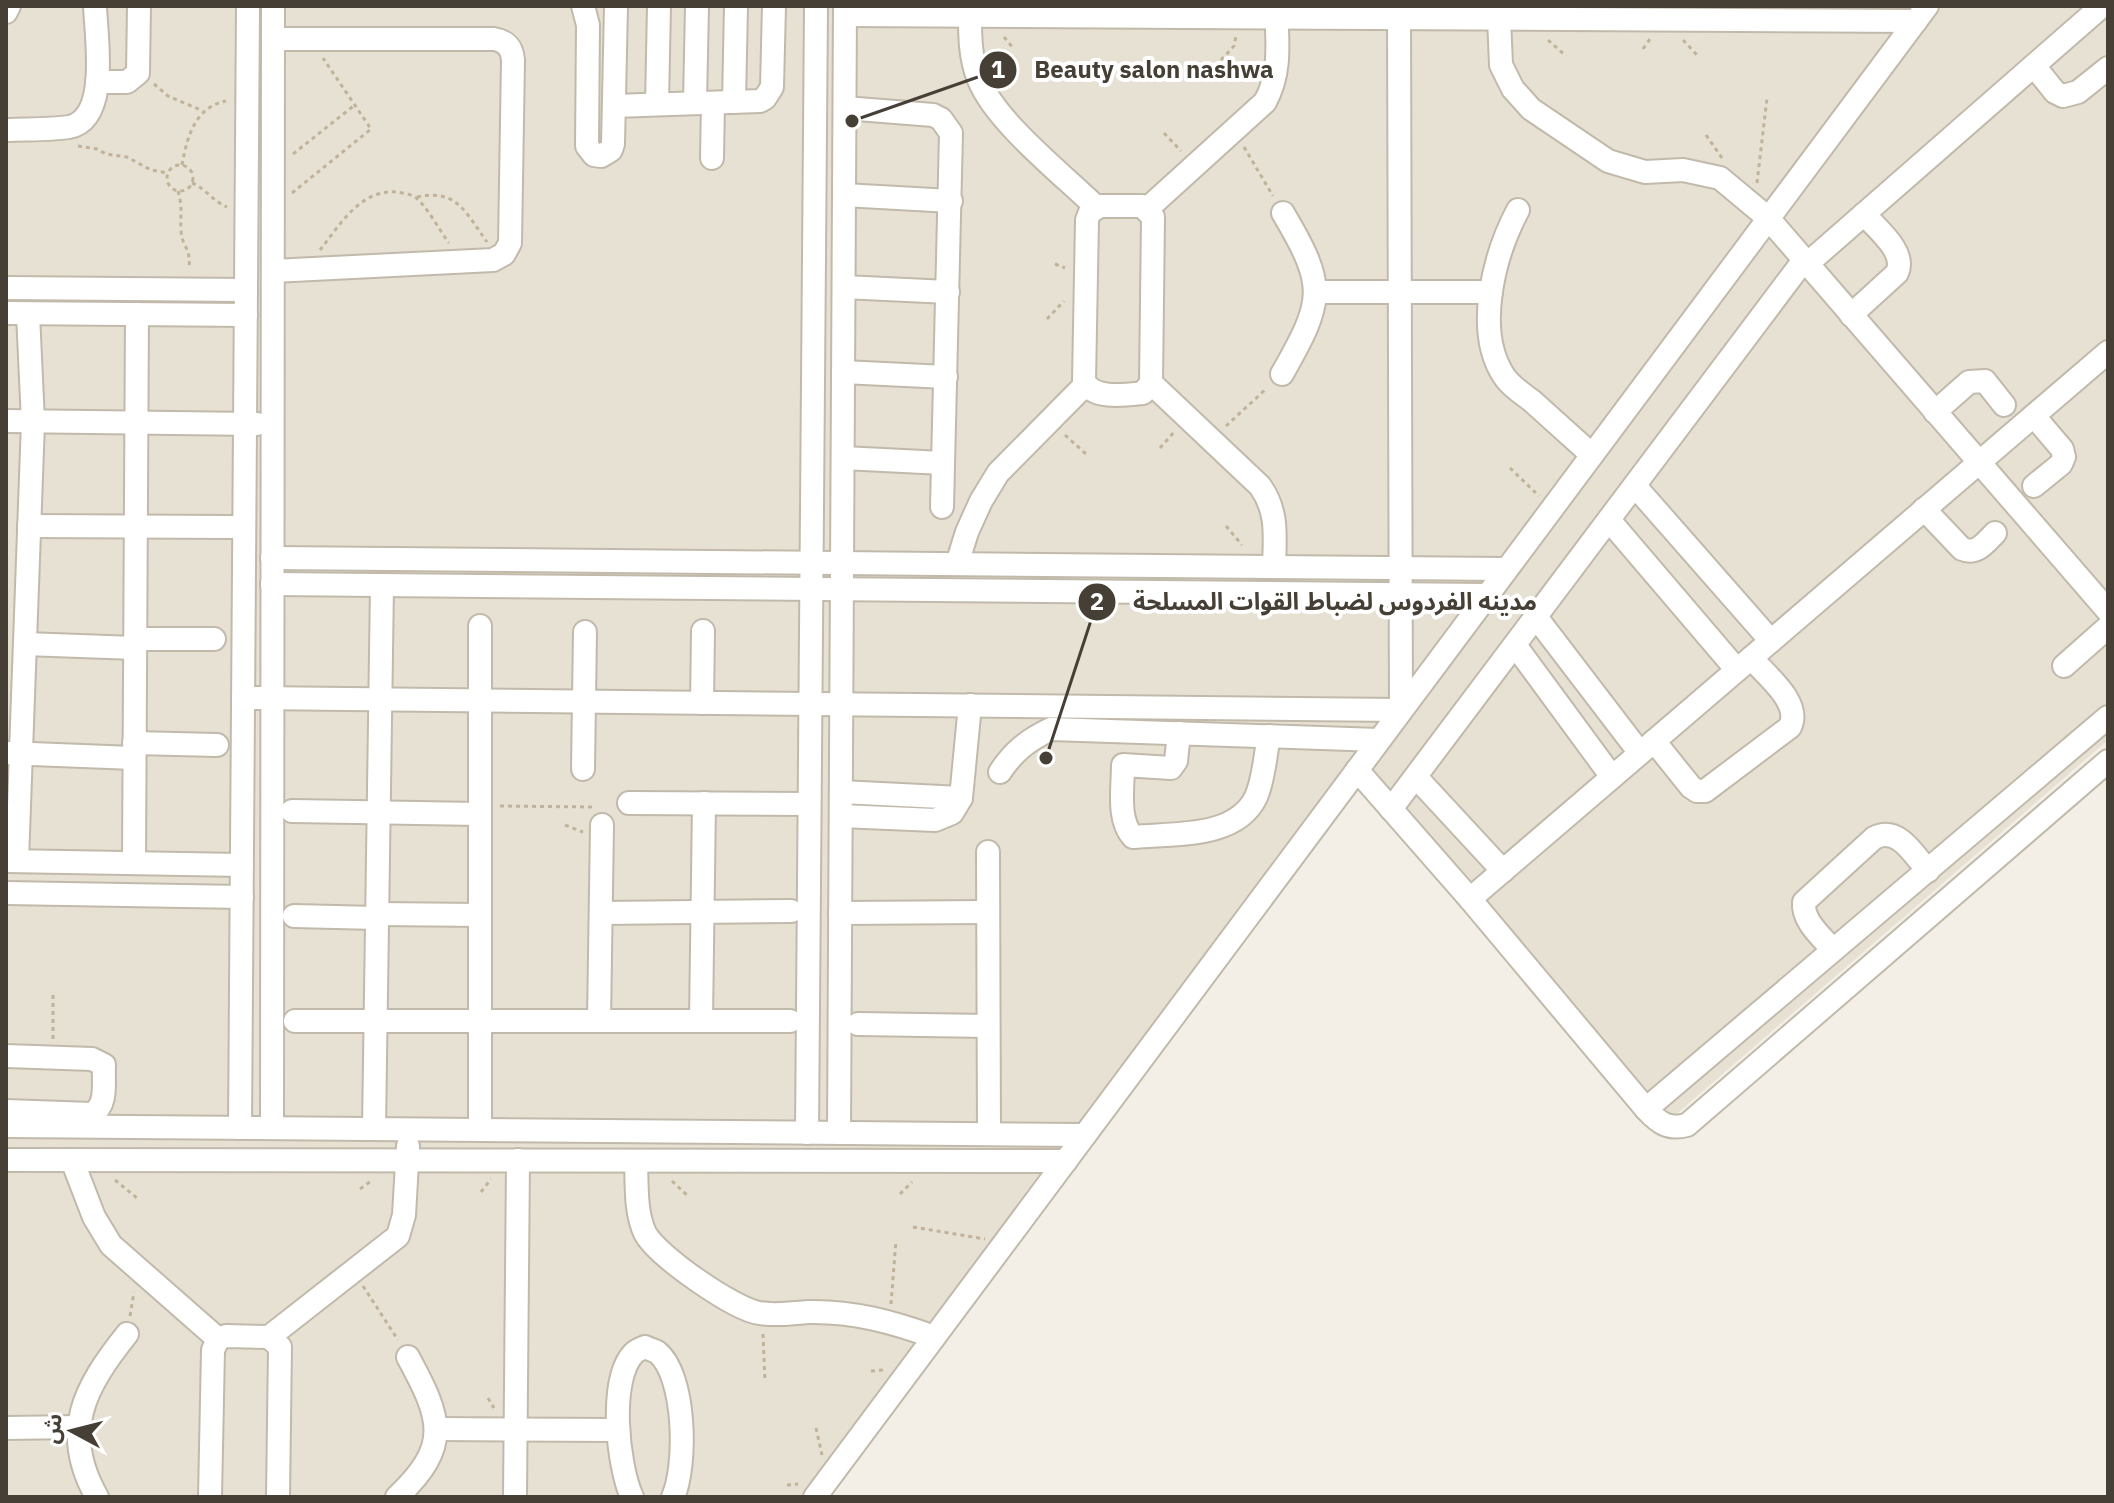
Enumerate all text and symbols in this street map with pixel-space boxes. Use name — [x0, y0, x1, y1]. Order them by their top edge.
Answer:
callout: Beauty salon nashwa — [978, 46, 1289, 94]
text: 1 — [991, 53, 1005, 85]
text: Beauty salon nashwa — [1034, 53, 1274, 85]
callout: مدينه الفردوس لضباط القوات المسلحة — [1077, 578, 1553, 626]
text: 2 — [1090, 585, 1104, 617]
text: مدينه الفردوس لضباط القوات المسلحة — [1133, 585, 1537, 617]
north arrow — [32, 1391, 112, 1471]
text: ش — [35, 1412, 68, 1445]

